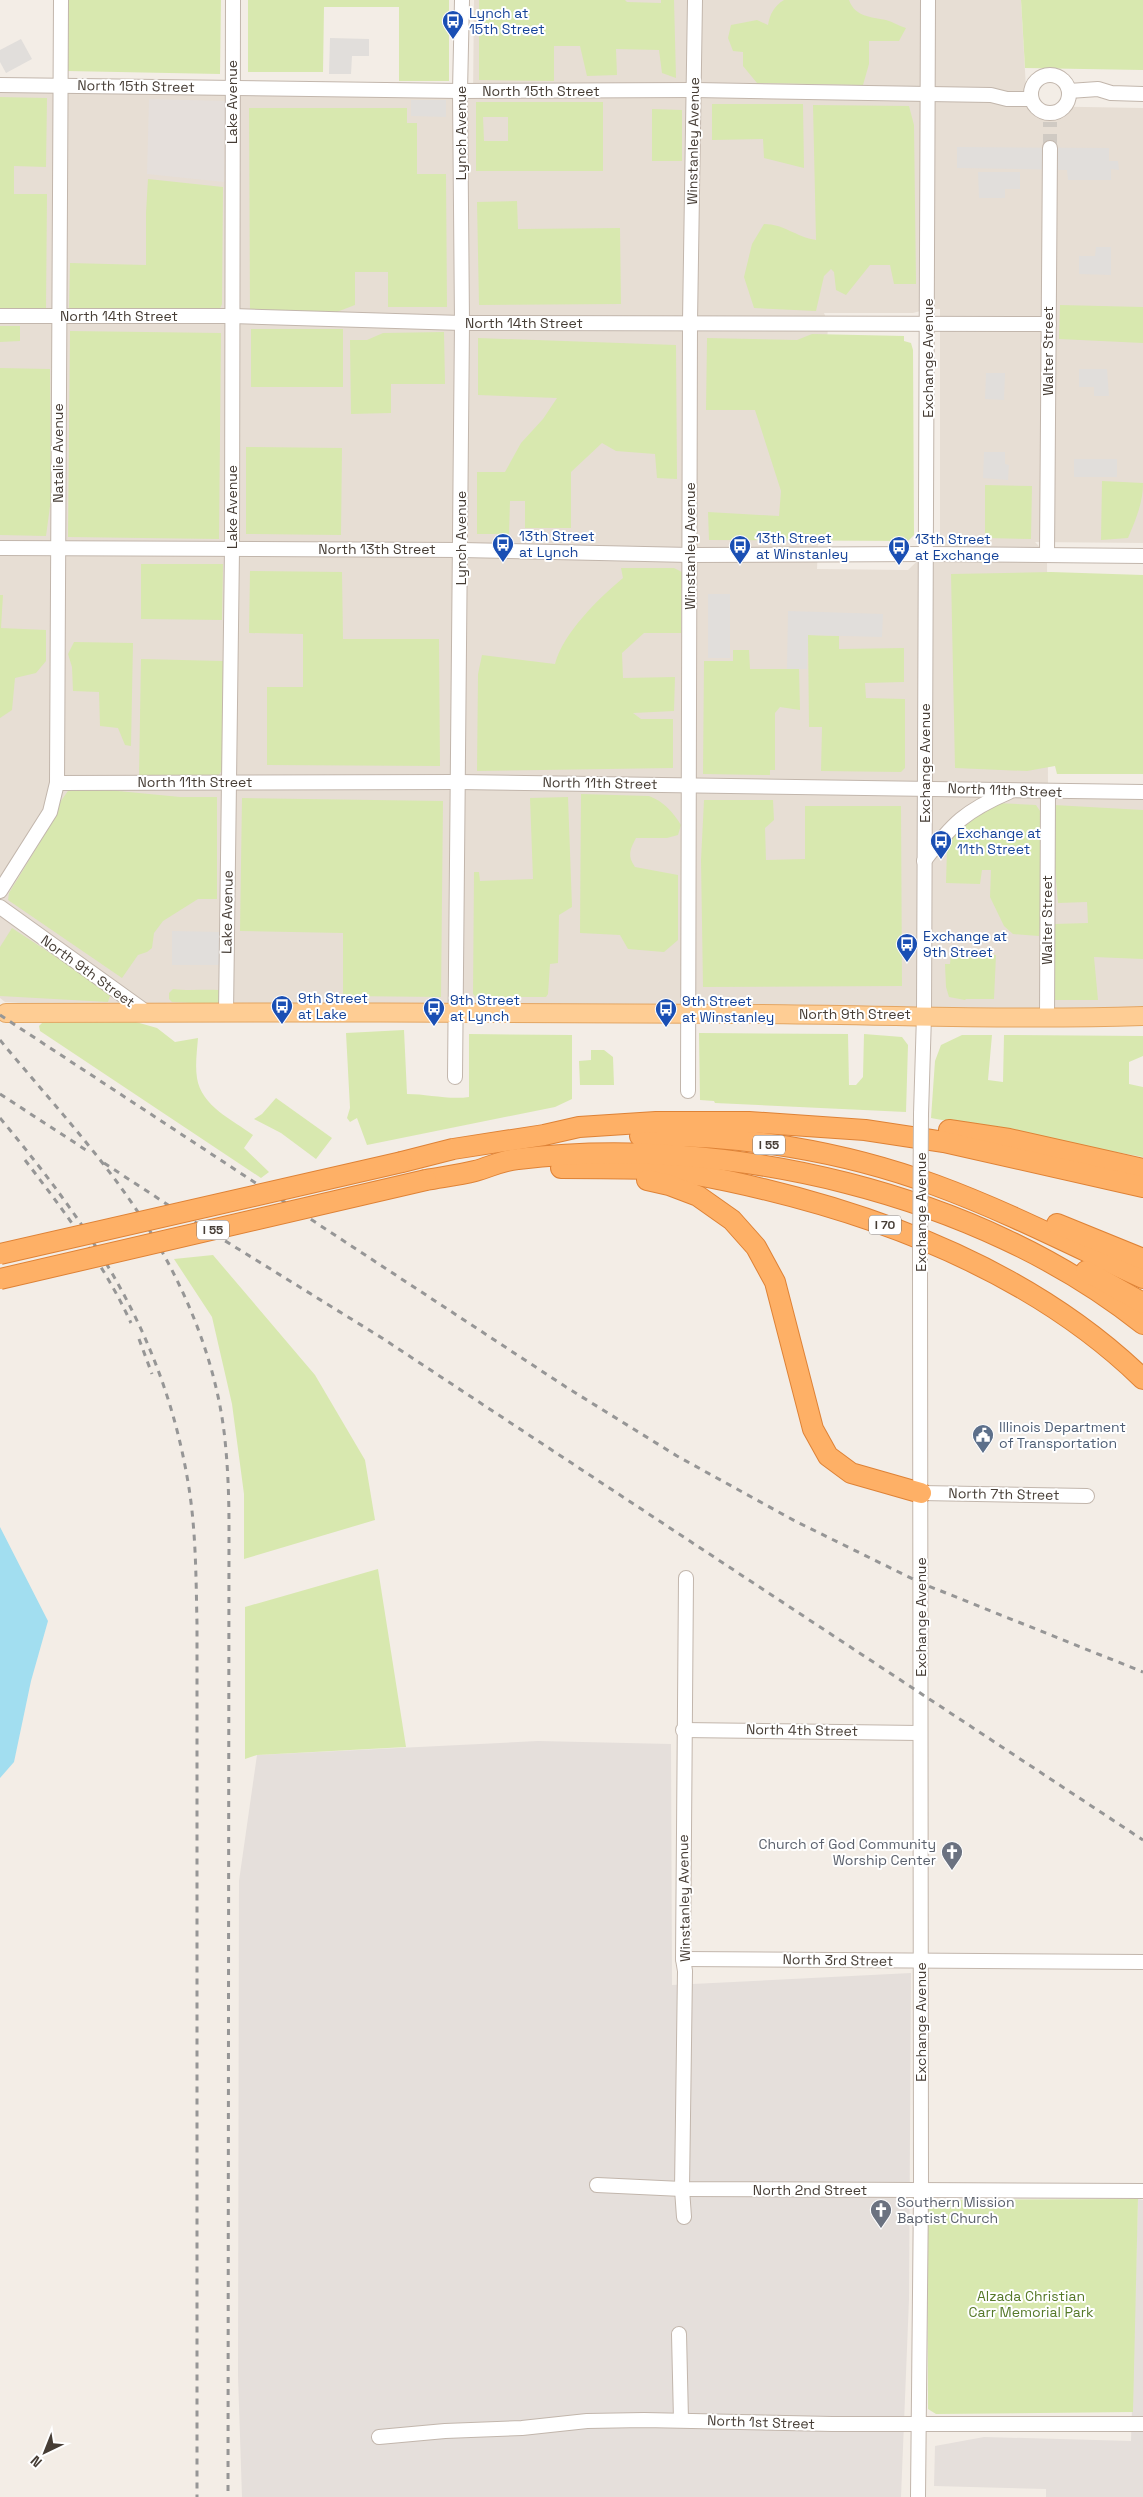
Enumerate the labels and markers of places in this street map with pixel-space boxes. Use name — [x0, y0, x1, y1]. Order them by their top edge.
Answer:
place label: Lynch at 15th Street — [469, 4, 545, 38]
bus stop icon: Lynch at 15th Street — [441, 9, 465, 40]
place label: 13th Street at Lynch — [519, 527, 595, 561]
place label: 13th Street at Winstanley — [756, 529, 848, 563]
place label: 13th Street at Exchange — [915, 530, 999, 564]
bus stop icon: 13th Street at Lynch — [491, 532, 515, 563]
bus stop icon: 13th Street at Winstanley — [728, 534, 752, 565]
bus stop icon: 13th Street at Exchange — [887, 535, 911, 566]
place label: Exchange at 11th Street — [957, 824, 1041, 858]
bus stop icon: Exchange at 11th Street — [929, 829, 953, 860]
place label: Exchange at 9th Street — [923, 927, 1007, 961]
bus stop icon: Exchange at 9th Street — [895, 932, 919, 963]
place label: 9th Street at Lake — [298, 989, 368, 1023]
place label: 9th Street at Lynch — [450, 991, 520, 1025]
place label: 9th Street at Winstanley — [682, 992, 774, 1026]
bus stop icon: 9th Street at Lake — [270, 994, 294, 1025]
bus stop icon: 9th Street at Lynch — [422, 996, 446, 1027]
bus stop icon: 9th Street at Winstanley — [654, 997, 678, 1028]
place label: Illinois Department of Transportation — [999, 1418, 1126, 1452]
public building icon: Illinois Department of Transportation — [971, 1423, 995, 1454]
place label: Church of God Community Worship Center — [759, 1835, 936, 1869]
church icon: Church of God Community Worship Center — [940, 1840, 964, 1871]
place label: Southern Mission Baptist Church — [897, 2193, 1015, 2227]
church icon: Southern Mission Baptist Church — [869, 2198, 893, 2229]

